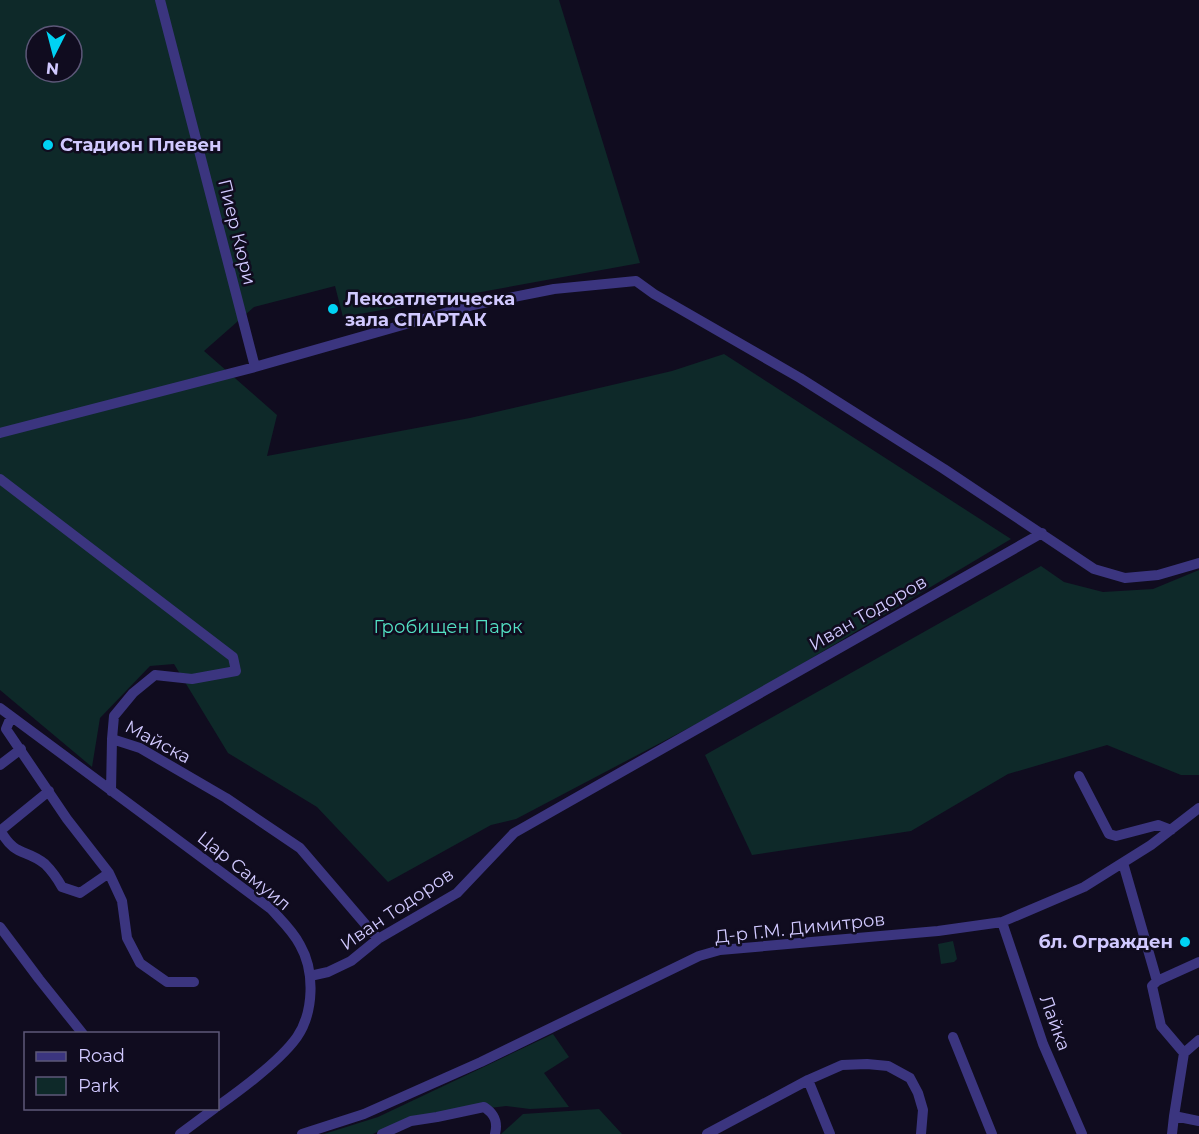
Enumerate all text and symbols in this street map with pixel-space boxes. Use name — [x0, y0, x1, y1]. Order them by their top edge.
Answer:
north arrow — [24, 24, 84, 84]
text: N — [45, 58, 60, 79]
place label: Стадион Плевен — [60, 134, 222, 156]
marker: Стадион Плевен — [41, 138, 55, 152]
street label: Пиер Кюри — [213, 177, 261, 287]
place label: Лекоатлетическа зала СПАРТАК — [345, 288, 515, 331]
marker: Лекоатлетическа зала СПАРТАК — [326, 302, 340, 316]
street label: Иван Тодоров — [805, 570, 931, 656]
park label: Гробищен Парк — [373, 616, 523, 638]
street label: Майска — [121, 716, 195, 768]
street label: Цар Самуил — [193, 827, 295, 915]
street label: Иван Тодоров — [336, 863, 458, 955]
street label: Д-р Г.М. Димитров — [714, 908, 886, 948]
place label: бл. Огражден — [1039, 931, 1173, 953]
marker: бл. Огражден — [1178, 935, 1192, 949]
street label: Лайка — [1035, 992, 1075, 1054]
legend — [24, 1032, 219, 1110]
text: Road — [78, 1045, 125, 1067]
text: Park — [78, 1075, 119, 1097]

